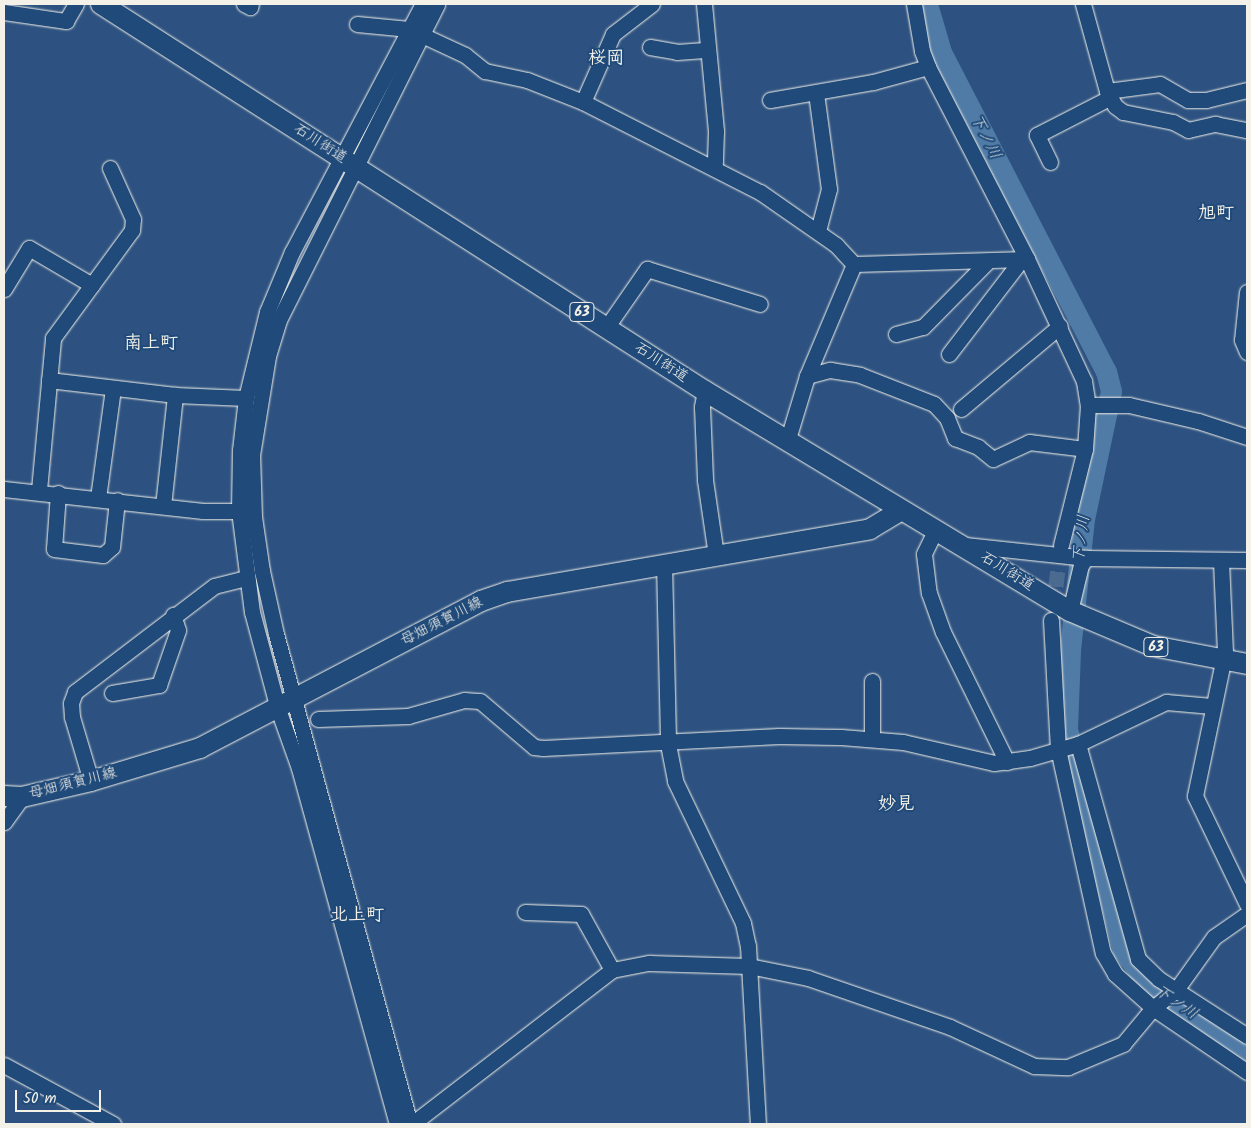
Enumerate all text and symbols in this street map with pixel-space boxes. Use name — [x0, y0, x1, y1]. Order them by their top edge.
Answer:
district label: 桜岡 — [588, 48, 624, 70]
water label: 下ノ川 — [966, 111, 1004, 163]
street label: 石川街道 — [290, 120, 350, 168]
district label: 旭町 — [1198, 203, 1234, 225]
road number: 63 — [568, 300, 596, 324]
district label: 南上町 — [124, 333, 178, 355]
street label: 石川街道 — [631, 339, 691, 387]
water label: 下ノ川 — [1070, 514, 1094, 564]
street label: 石川街道 — [977, 548, 1037, 596]
street label: 母畑須賀川線 — [398, 594, 486, 650]
road number: 63 — [1142, 636, 1170, 659]
street label: 母畑須賀川線 — [27, 764, 119, 804]
district label: 妙見 — [878, 794, 914, 816]
district label: 北上町 — [330, 905, 384, 927]
water label: 下ノ川 — [1151, 982, 1201, 1024]
scale bar — [18, 1080, 104, 1112]
text: 50 m — [23, 1087, 57, 1111]

